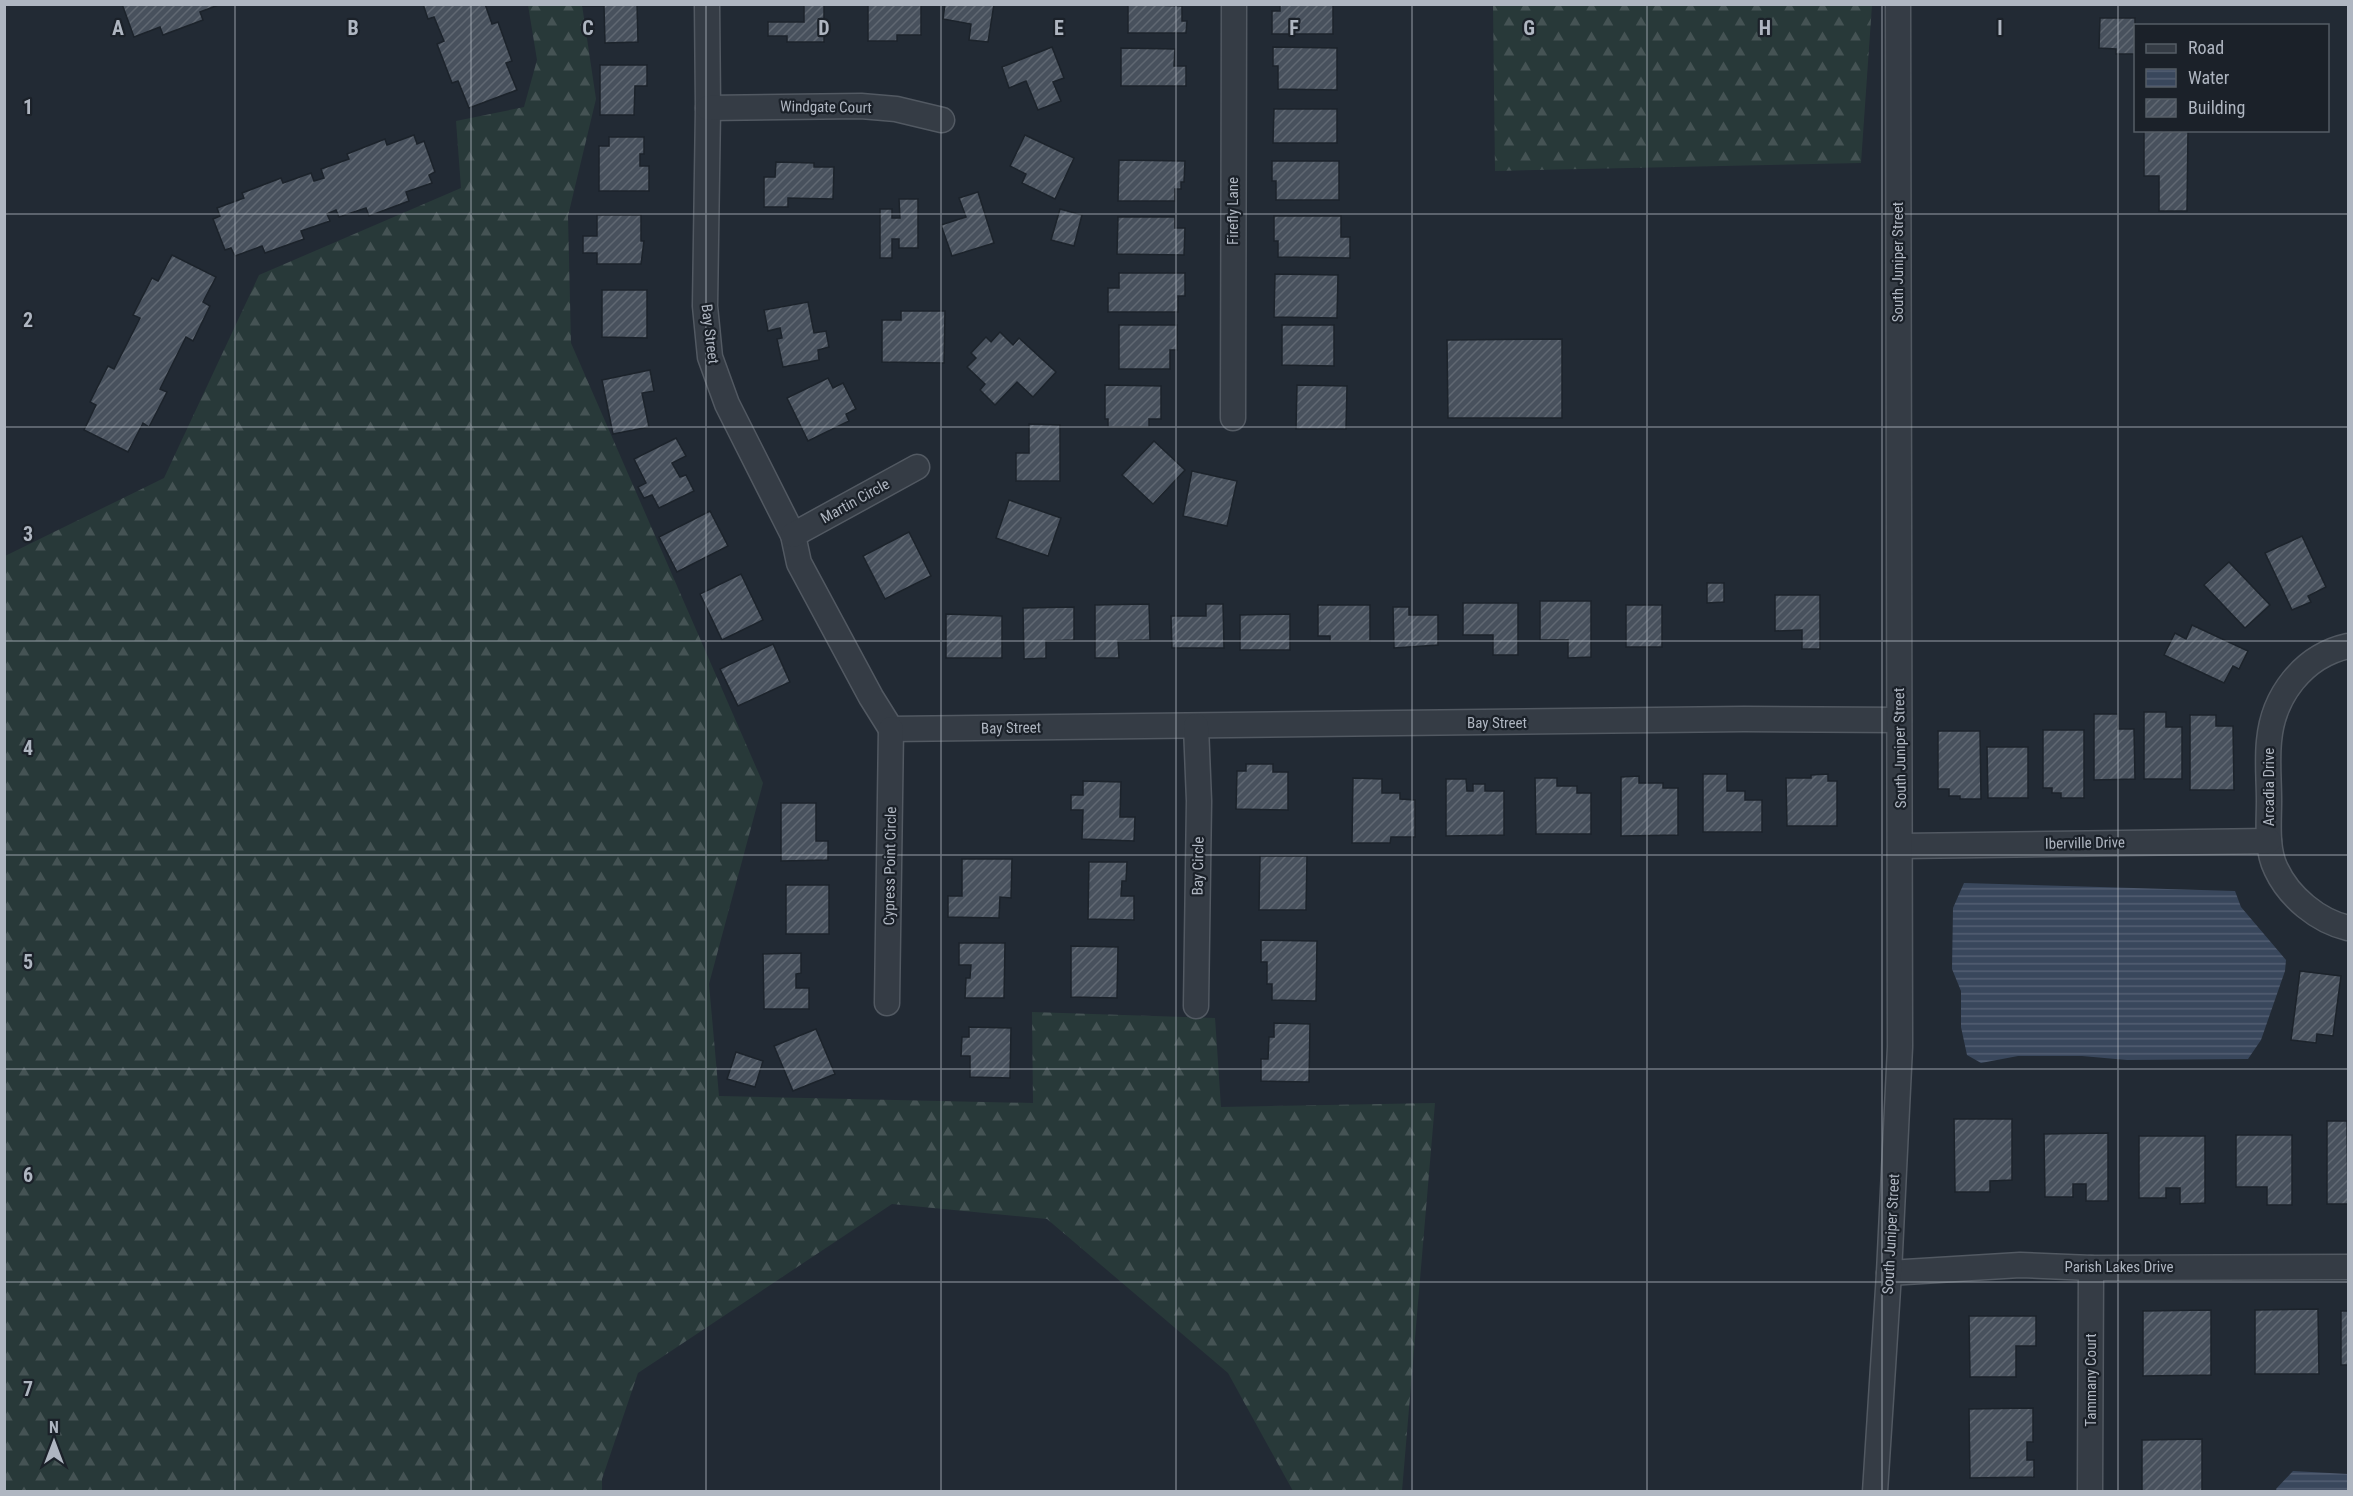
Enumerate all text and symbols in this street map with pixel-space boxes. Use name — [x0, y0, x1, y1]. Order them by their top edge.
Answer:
text: A — [112, 16, 124, 40]
text: B — [347, 16, 359, 40]
text: C — [582, 16, 594, 40]
text: D — [818, 16, 830, 40]
text: E — [1054, 16, 1064, 40]
text: F — [1289, 16, 1299, 40]
text: G — [1523, 16, 1535, 40]
text: H — [1759, 16, 1771, 40]
text: I — [1997, 16, 2003, 40]
legend — [2134, 24, 2329, 132]
text: Road — [2188, 37, 2224, 58]
text: Water — [2188, 67, 2230, 88]
text: 1 — [23, 95, 33, 119]
street label: Windgate Court — [780, 97, 872, 117]
text: Building — [2188, 97, 2245, 118]
street label: Firefly Lane — [1224, 177, 1242, 245]
street label: South Juniper Street — [1889, 202, 1907, 322]
street label: Bay Street — [697, 303, 723, 365]
text: 2 — [23, 308, 33, 332]
street label: Martin Circle — [817, 475, 893, 527]
text: 3 — [23, 522, 33, 546]
street label: South Juniper Street — [1890, 688, 1910, 808]
street label: Bay Street — [1467, 714, 1527, 732]
street label: Bay Street — [981, 718, 1041, 738]
text: 4 — [23, 736, 33, 760]
street label: Arcadia Drive — [2260, 748, 2278, 826]
street label: Cypress Point Circle — [880, 806, 900, 926]
street label: Iberville Drive — [2045, 833, 2125, 853]
street label: Bay Circle — [1188, 836, 1208, 896]
text: 5 — [23, 950, 33, 974]
text: 6 — [23, 1163, 33, 1187]
street label: South Juniper Street — [1879, 1173, 1903, 1295]
street label: Parish Lakes Drive — [2064, 1258, 2174, 1276]
street label: Tammany Court — [2082, 1333, 2100, 1427]
text: 7 — [23, 1377, 33, 1401]
north arrow — [24, 1412, 84, 1472]
text: N — [49, 1418, 59, 1437]

